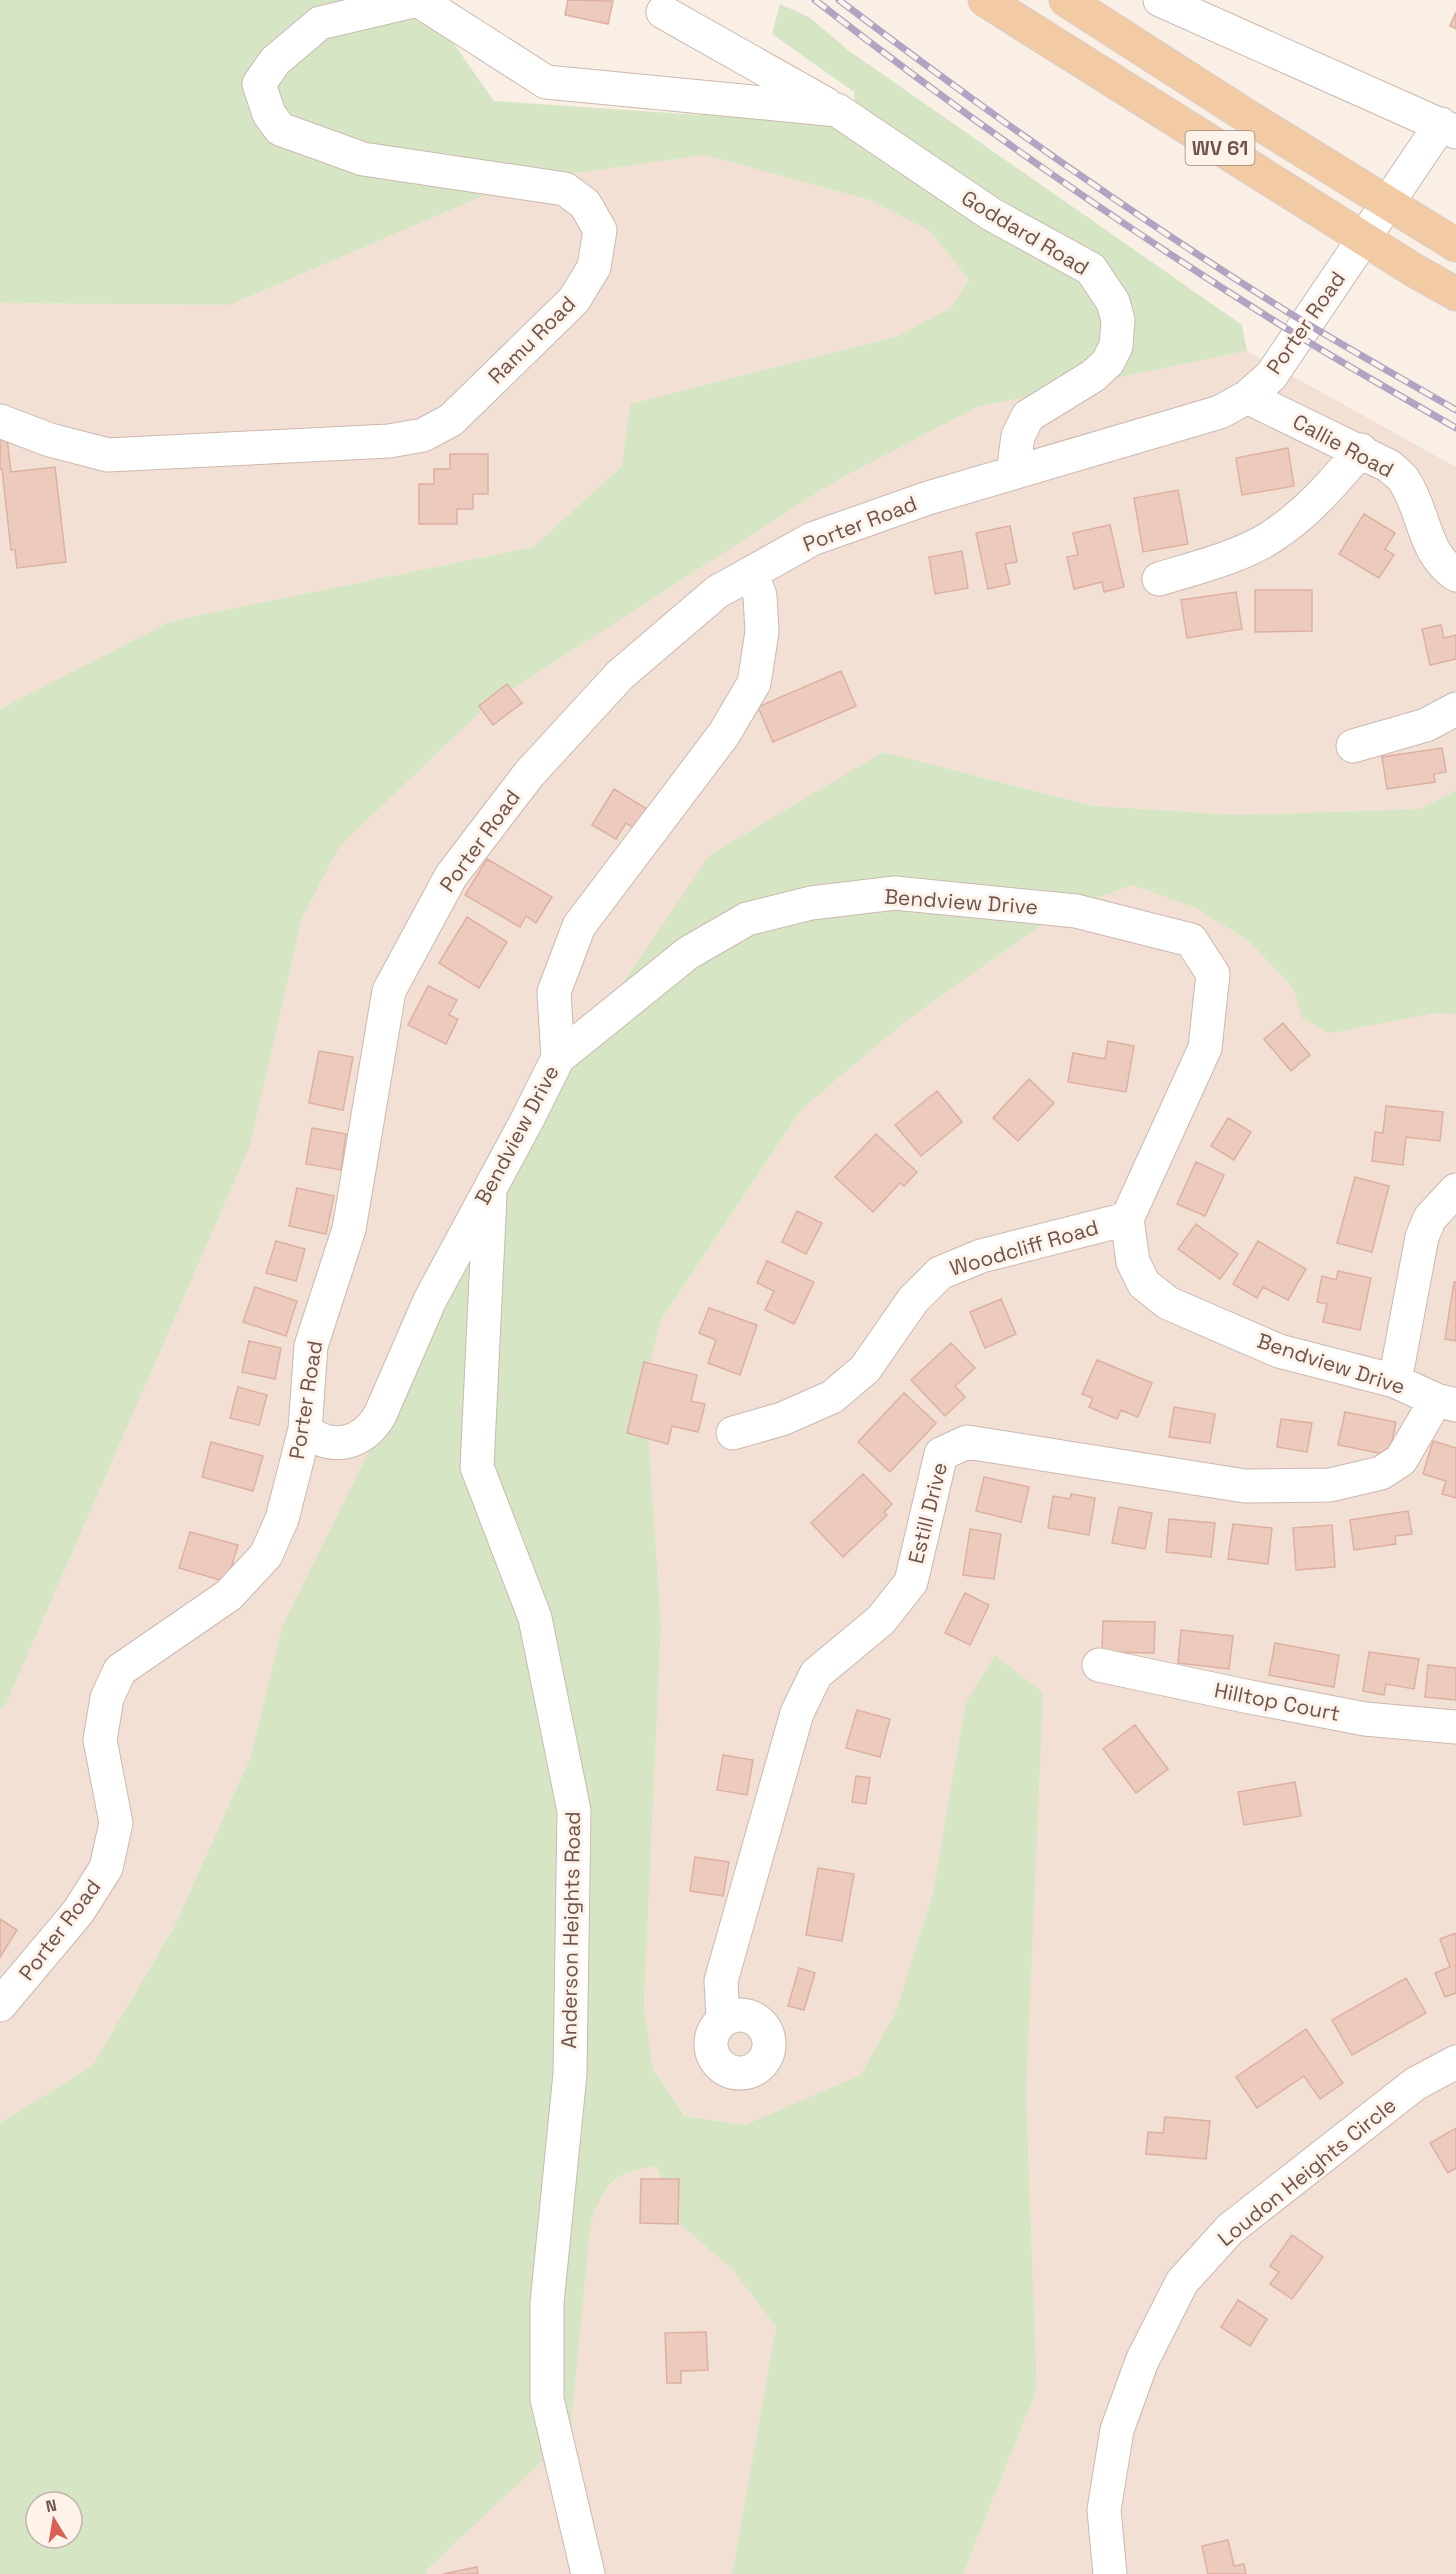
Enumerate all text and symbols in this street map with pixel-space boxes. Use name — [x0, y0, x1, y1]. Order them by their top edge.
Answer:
road number: WV 61 — [1186, 131, 1254, 165]
street label: Goddard Road — [957, 184, 1094, 281]
street label: Porter Road — [1260, 266, 1351, 380]
street label: Ramu Road — [482, 290, 581, 389]
street label: Callie Road — [1288, 408, 1398, 483]
street label: Porter Road — [799, 489, 921, 558]
street label: Porter Road — [433, 784, 526, 897]
street label: Bendview Drive — [883, 883, 1039, 920]
street label: Bendview Drive — [469, 1060, 565, 1209]
street label: Woodcliff Road — [946, 1213, 1101, 1282]
street label: Bendview Drive — [1254, 1327, 1409, 1400]
street label: Porter Road — [283, 1339, 328, 1461]
street label: Estill Drive — [902, 1459, 953, 1566]
street label: Hilltop Court — [1212, 1676, 1342, 1727]
street label: Anderson Heights Road — [555, 1811, 586, 2049]
street label: Porter Road — [13, 1874, 106, 1986]
street label: Loudon Heights Circle — [1212, 2091, 1401, 2252]
north arrow — [24, 2490, 84, 2550]
text: N — [44, 2494, 59, 2517]

